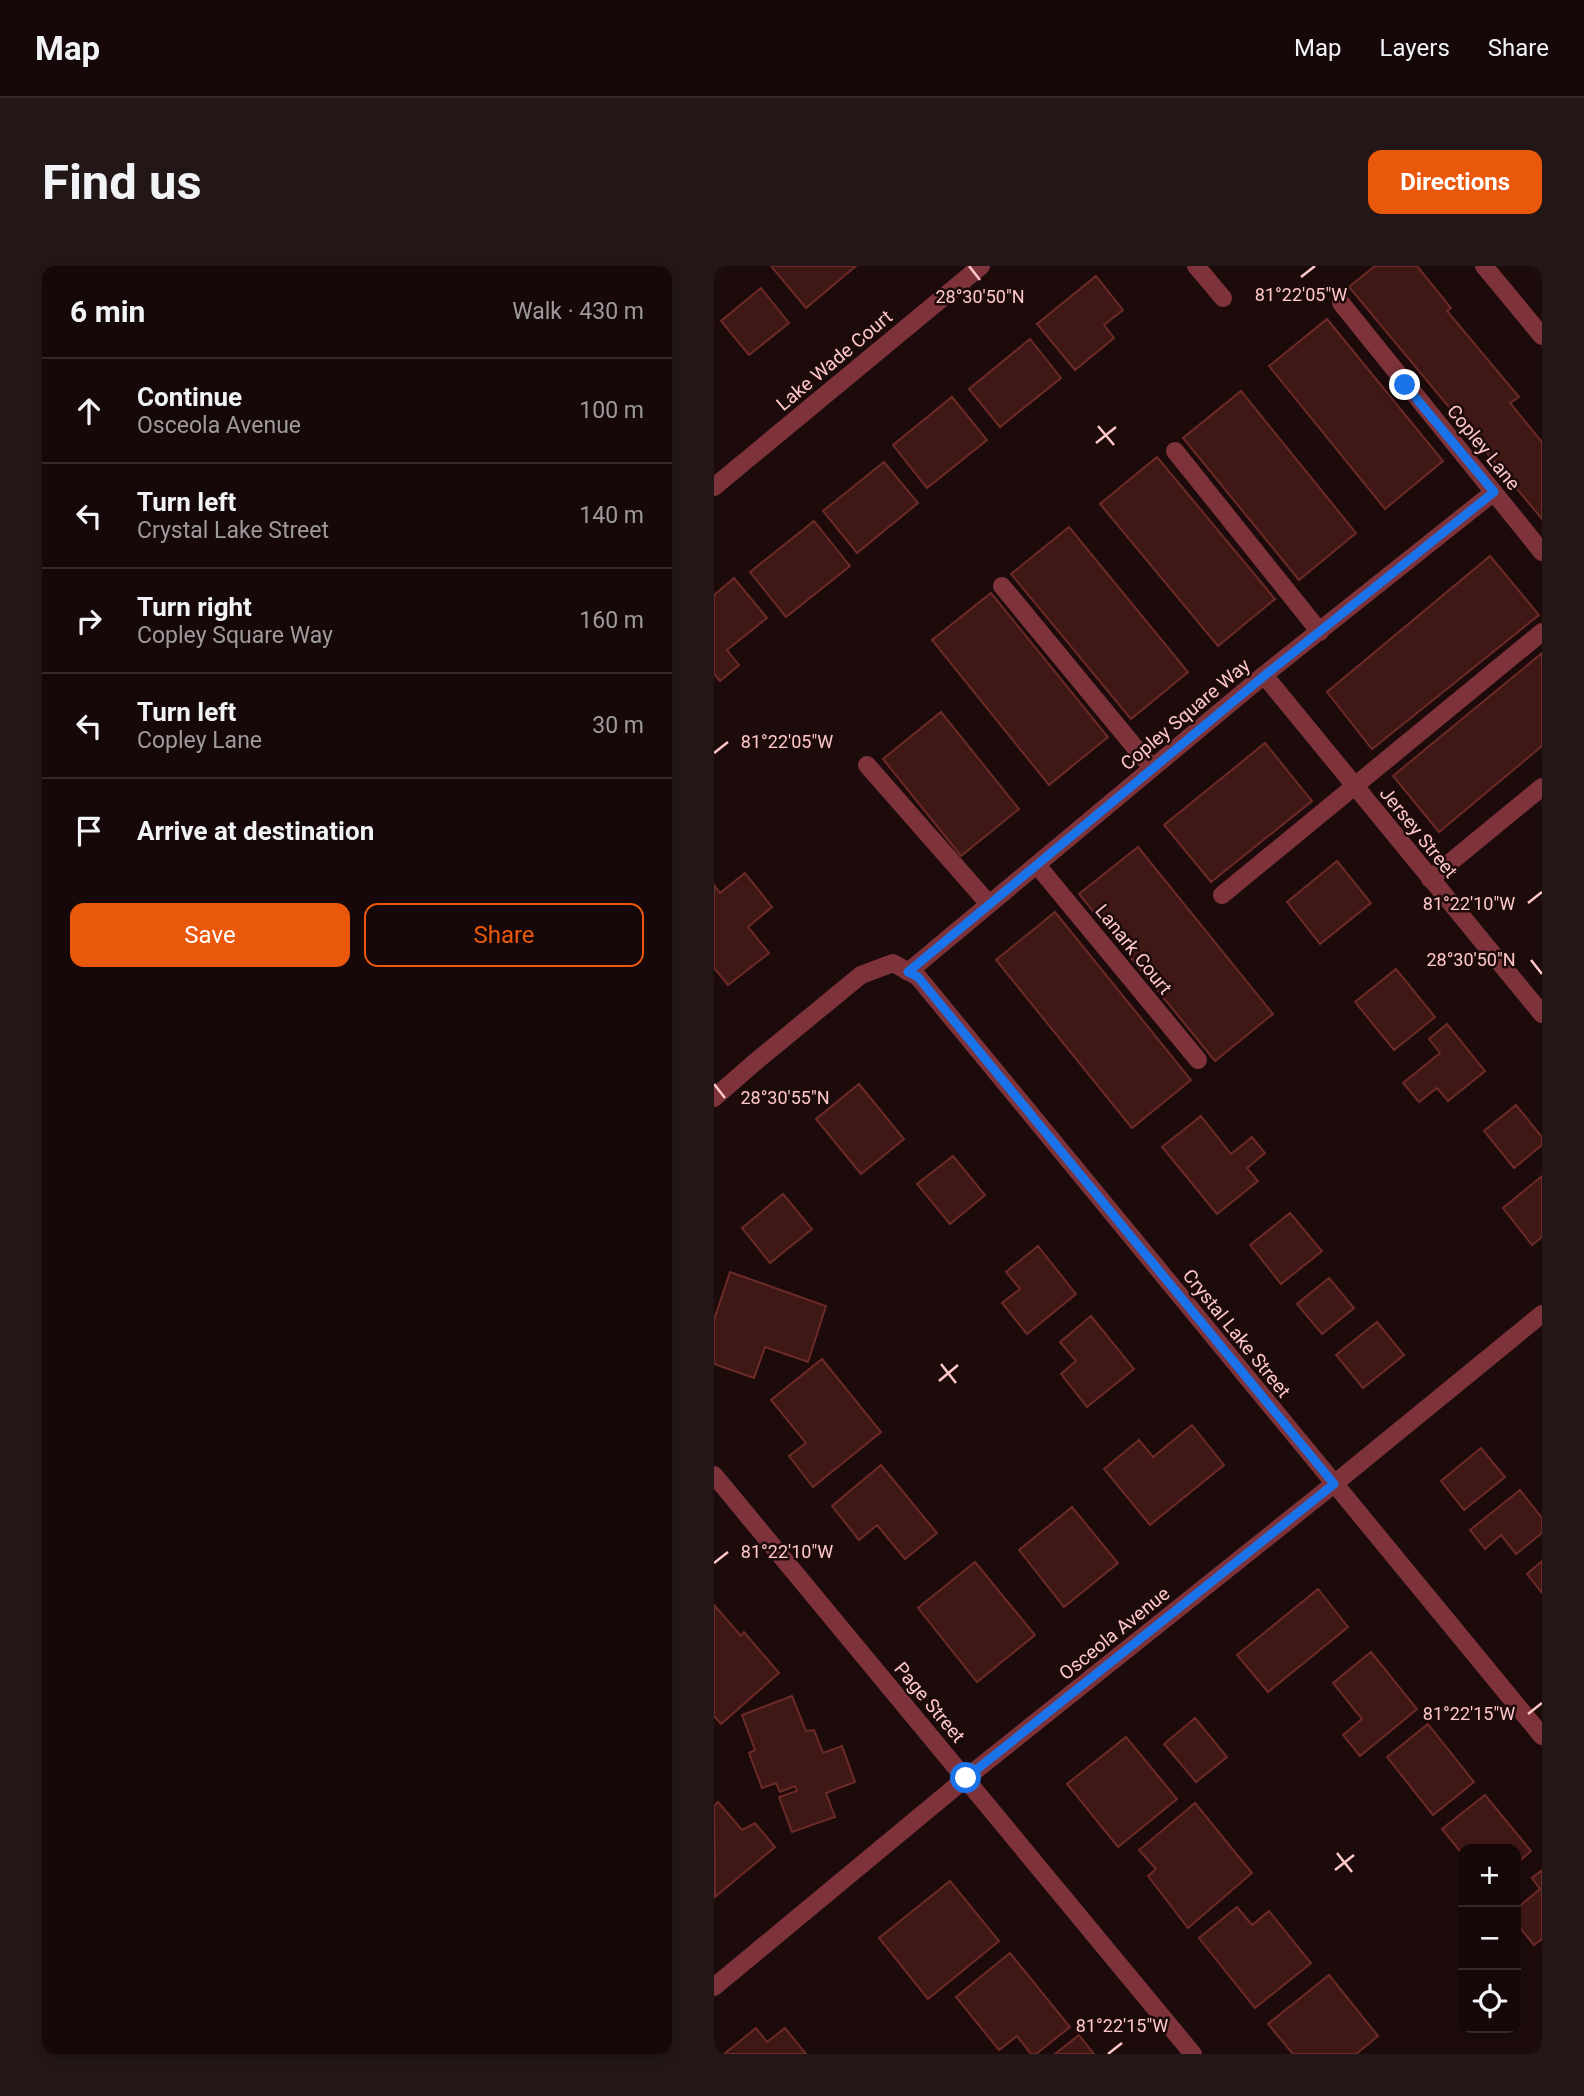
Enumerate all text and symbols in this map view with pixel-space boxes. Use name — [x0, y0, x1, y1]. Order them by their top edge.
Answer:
text: Map — [35, 29, 100, 68]
text: Map — [1294, 34, 1342, 62]
text: Layers — [1380, 34, 1450, 62]
text: Share — [1488, 34, 1549, 62]
button: Directions — [1368, 150, 1542, 214]
text: Find us — [42, 154, 202, 211]
text: 81°22'05"W — [1255, 284, 1347, 305]
text: 28°30'50"N — [935, 286, 1025, 307]
text: 6 min — [70, 294, 145, 329]
text: Walk · 430 m — [512, 298, 644, 325]
street label: Lake Wade Court — [772, 305, 897, 415]
route end — [1389, 369, 1420, 400]
text: Continue — [137, 382, 242, 412]
icon: ahead — [70, 392, 108, 430]
text: 100 m — [579, 397, 644, 424]
street label: Copley Lane — [1442, 400, 1525, 495]
text: Osceola Avenue — [137, 412, 301, 439]
text: Turn left — [137, 487, 236, 517]
icon: left — [70, 497, 108, 535]
text: 140 m — [579, 502, 644, 529]
text: Crystal Lake Street — [137, 517, 329, 544]
text: Turn right — [137, 592, 252, 622]
icon: right — [70, 602, 108, 640]
text: 160 m — [579, 607, 644, 634]
text: Copley Square Way — [137, 622, 333, 649]
street label: Copley Square Way — [1116, 654, 1255, 775]
text: Turn left — [137, 697, 236, 727]
icon: left — [70, 707, 108, 745]
text: 30 m — [592, 712, 644, 739]
text: Copley Lane — [137, 727, 262, 754]
text: 81°22'05"W — [741, 731, 833, 752]
street label: Jersey Street — [1375, 782, 1462, 883]
icon: arrive — [70, 812, 108, 850]
text: Arrive at destination — [137, 816, 374, 846]
text: 81°22'10"W — [1423, 893, 1515, 914]
street label: Lanark Court — [1090, 900, 1177, 999]
button: Save — [70, 903, 350, 967]
button: Share — [364, 903, 644, 967]
text: 28°30'50"N — [1426, 949, 1516, 970]
text: 28°30'55"N — [740, 1087, 830, 1108]
street label: Crystal Lake Street — [1178, 1264, 1295, 1402]
text: 81°22'10"W — [741, 1541, 833, 1562]
street label: Osceola Avenue — [1054, 1582, 1174, 1685]
street label: Page Street — [889, 1657, 970, 1747]
text: 81°22'15"W — [1423, 1703, 1515, 1724]
route start — [950, 1762, 981, 1793]
map controls — [1458, 1844, 1521, 2033]
button: + — [1458, 1844, 1521, 1907]
button: − — [1458, 1907, 1521, 1970]
button: locate — [1458, 1970, 1521, 2033]
text: 81°22'15"W — [1076, 2015, 1168, 2036]

